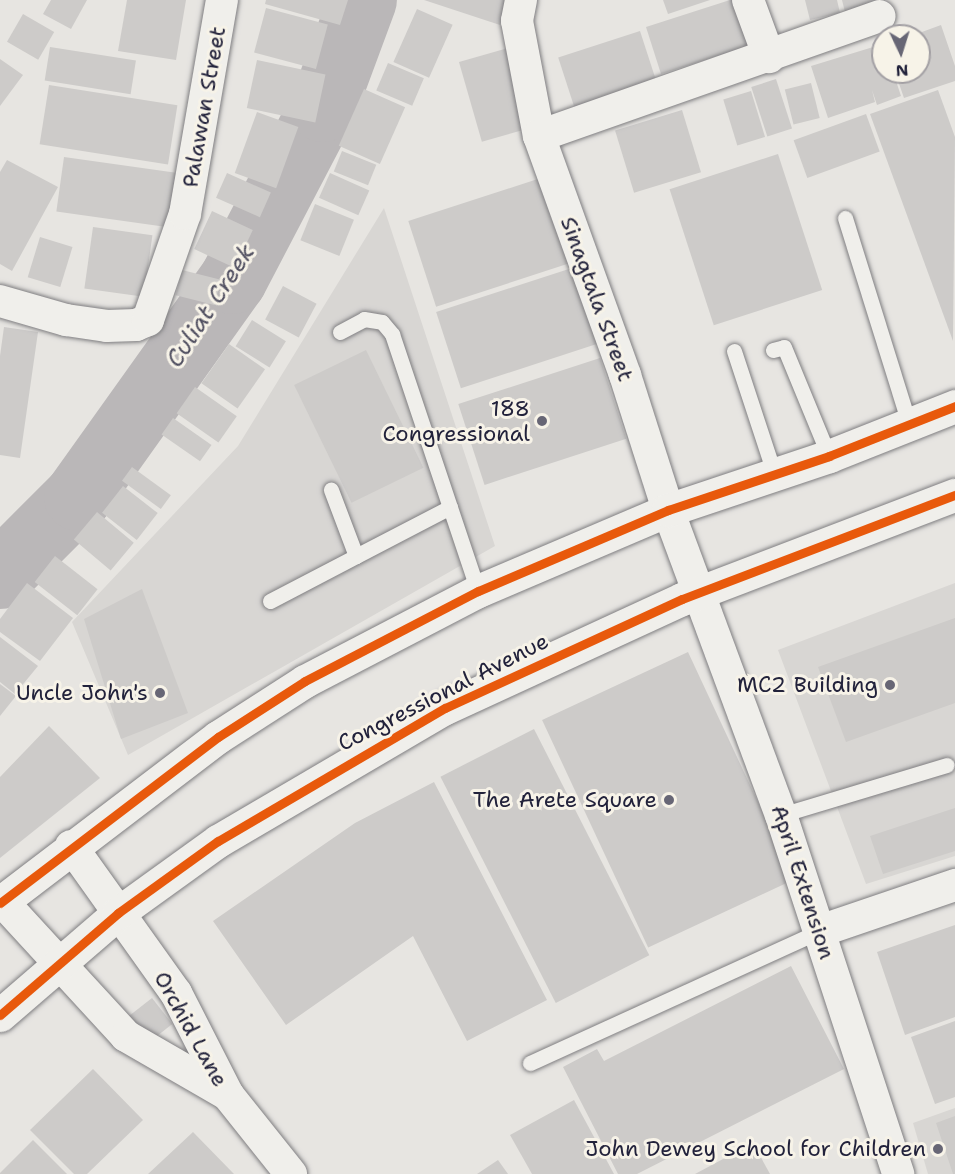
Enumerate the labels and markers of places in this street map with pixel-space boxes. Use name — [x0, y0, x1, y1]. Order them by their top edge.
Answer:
place label: 188 Congressional — [382, 395, 530, 446]
marker: 188 Congressional — [535, 414, 549, 428]
place label: MC2 Building — [737, 672, 878, 698]
marker: MC2 Building — [883, 678, 897, 692]
place label: Uncle John's — [16, 680, 148, 706]
marker: Uncle John's — [153, 686, 167, 700]
place label: The Arete Square — [473, 787, 657, 813]
marker: The Arete Square — [662, 793, 676, 807]
place label: John Dewey School for Children — [585, 1136, 926, 1162]
marker: John Dewey School for Children — [931, 1142, 945, 1156]

